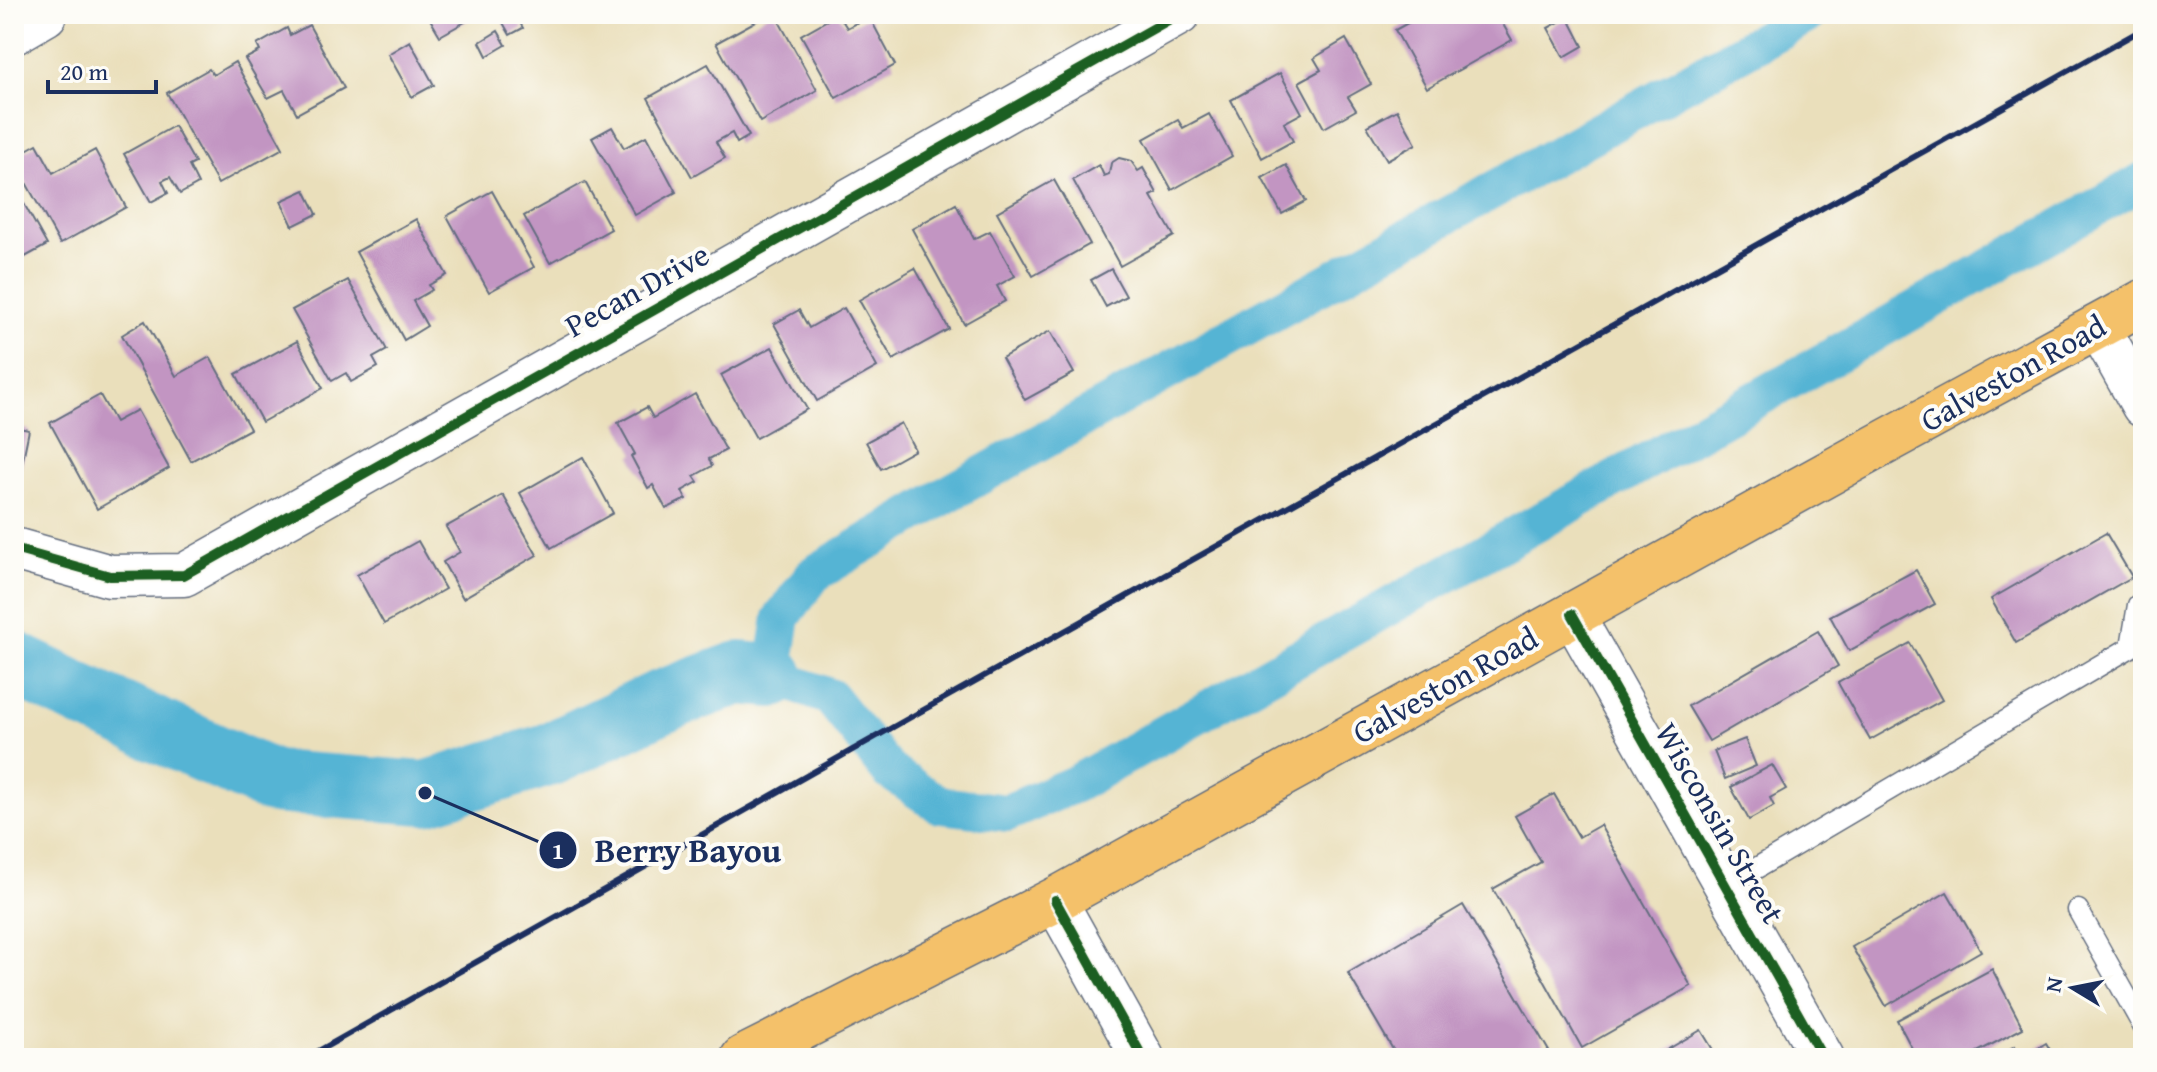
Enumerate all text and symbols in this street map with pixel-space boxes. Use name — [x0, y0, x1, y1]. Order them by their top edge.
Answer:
scale bar — [48, 44, 156, 94]
text: 20 m — [60, 54, 108, 89]
street label: Pecan Drive — [556, 231, 717, 348]
street label: Galveston Road — [1912, 302, 2114, 443]
street label: Galveston Road — [1344, 614, 1546, 755]
street label: Wisconsin Street — [1644, 714, 1797, 932]
callout: Berry Bayou — [538, 821, 797, 879]
text: Berry Bayou — [595, 825, 782, 874]
text: 1 — [552, 833, 564, 868]
north arrow — [2033, 948, 2113, 1028]
text: N — [2036, 974, 2070, 995]

